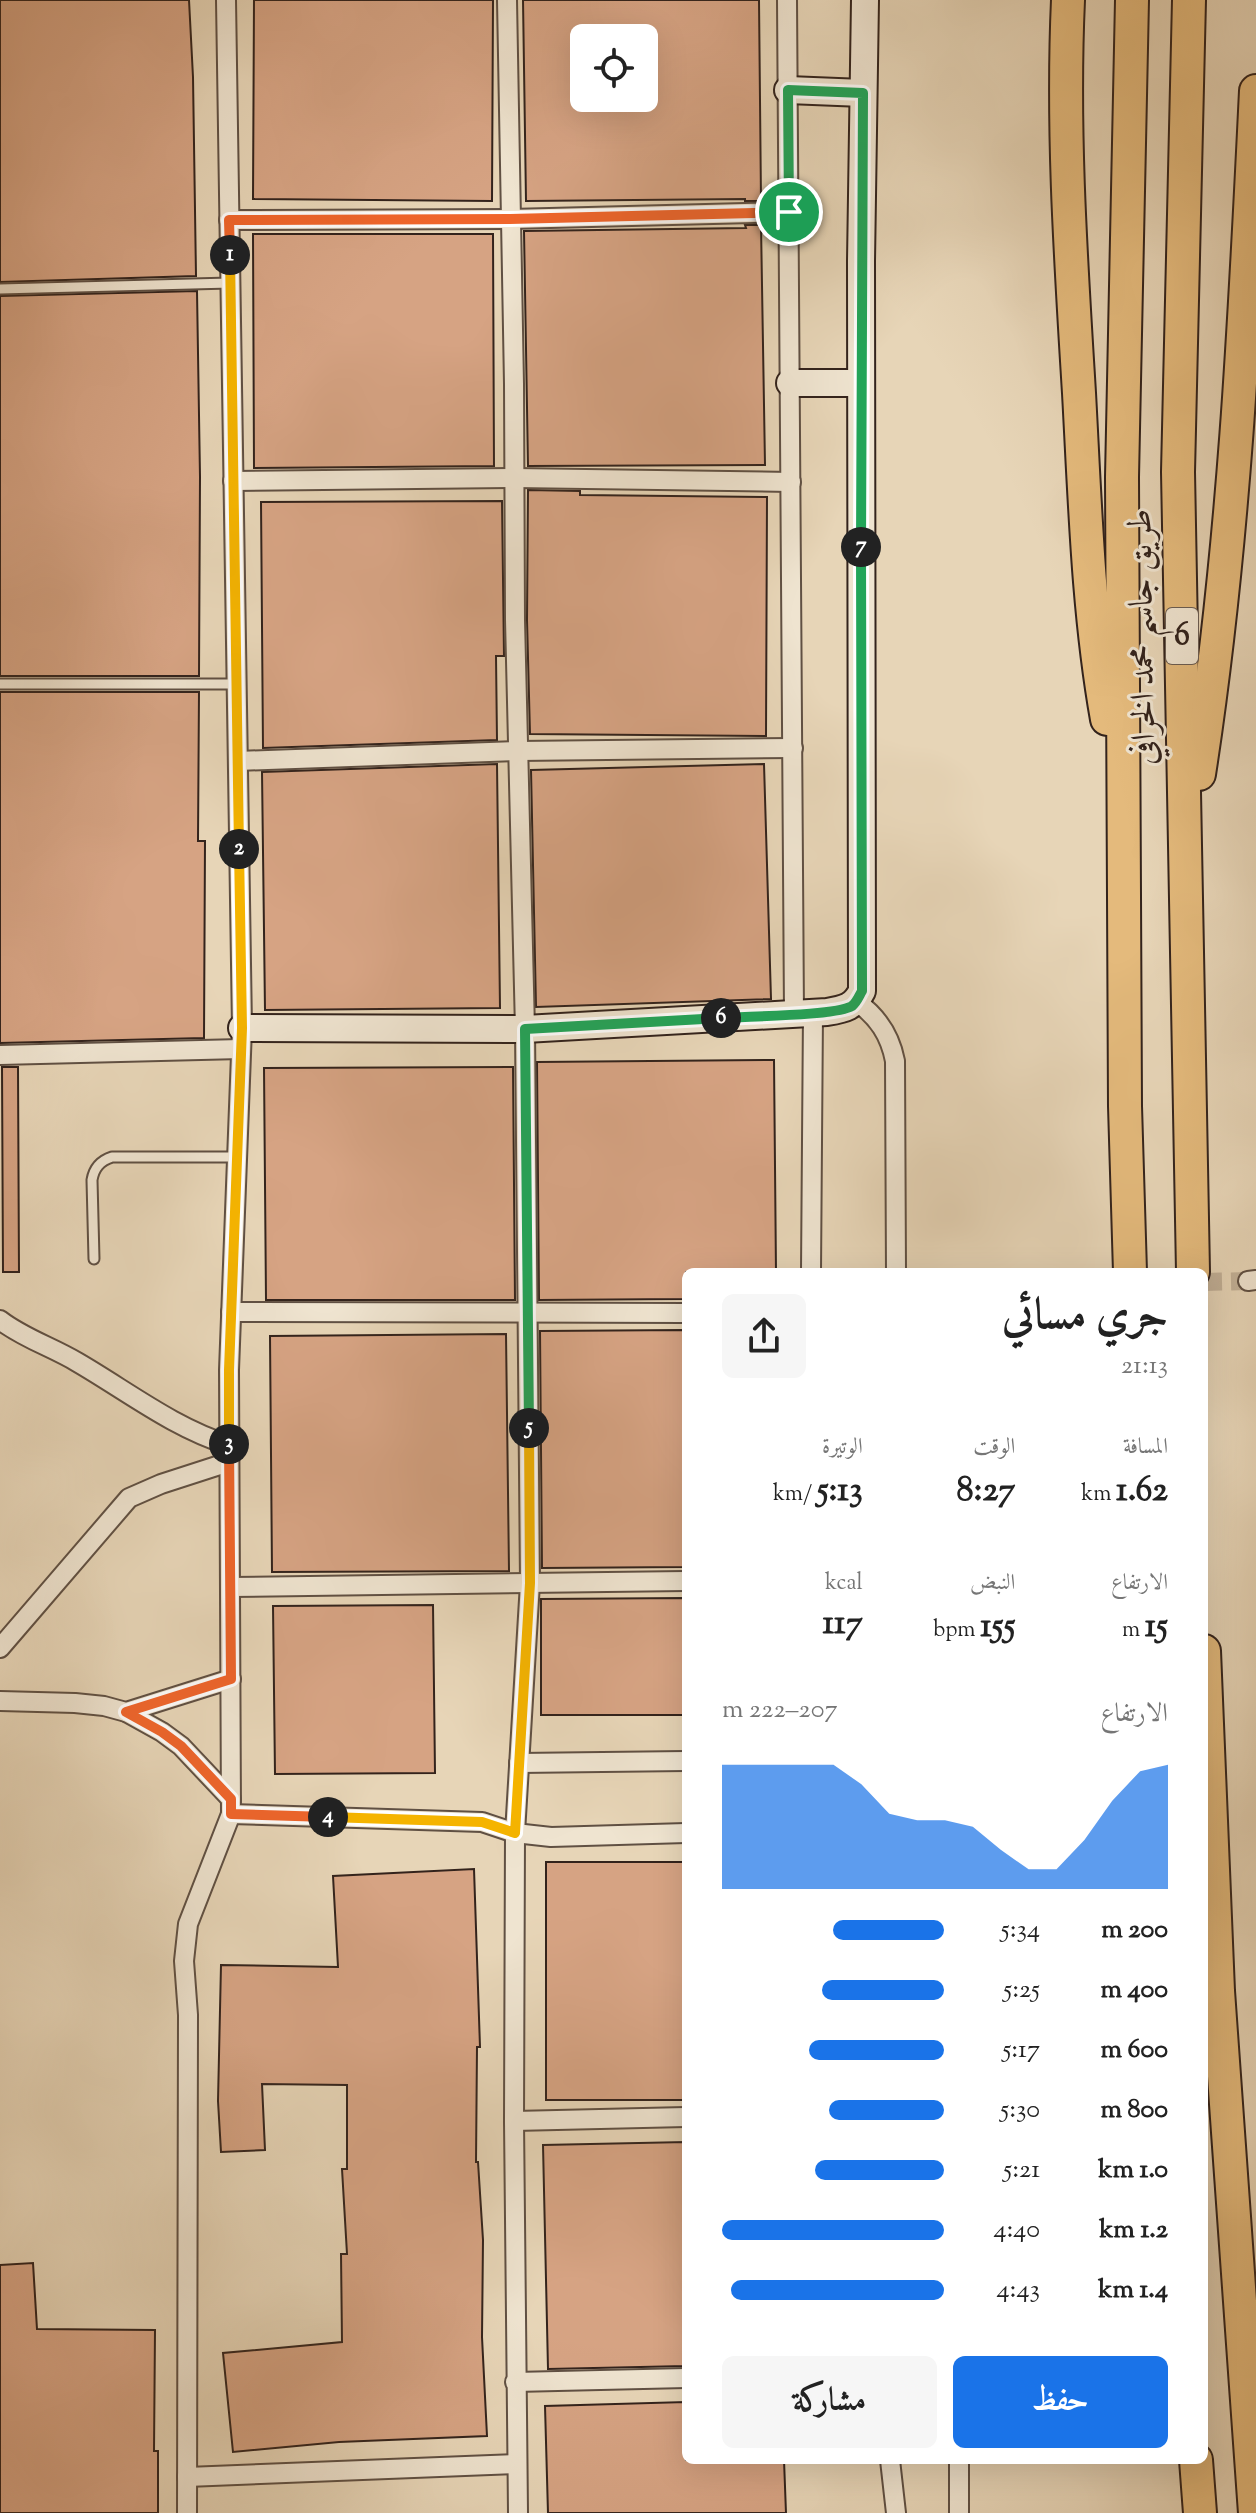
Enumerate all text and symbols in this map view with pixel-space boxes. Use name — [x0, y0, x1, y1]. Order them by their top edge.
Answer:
map controls — [570, 24, 658, 112]
button: locate — [570, 24, 658, 112]
pin — [755, 178, 823, 246]
icon: arrive — [767, 190, 811, 234]
pin: 1 — [210, 235, 250, 275]
text: 1 — [226, 239, 234, 271]
street label: طريق جاسم محمد الخرافي — [1117, 508, 1177, 765]
pin: 7 — [841, 527, 881, 567]
text: 7 — [855, 531, 867, 563]
road number: 6 — [1166, 608, 1198, 664]
pin: 2 — [219, 829, 259, 869]
text: 2 — [234, 833, 244, 865]
pin: 6 — [701, 998, 741, 1038]
text: 6 — [716, 1002, 726, 1034]
text: جري مسائي — [1002, 1286, 1168, 1349]
button: share — [722, 1294, 806, 1378]
text: 21:13 — [1121, 1348, 1168, 1385]
pin: 5 — [509, 1408, 549, 1448]
text: 5 — [525, 1412, 533, 1444]
pin: 3 — [209, 1424, 249, 1464]
text: 3 — [225, 1428, 233, 1460]
text: الوتيرة — [822, 1432, 863, 1464]
text: الوقت — [973, 1432, 1015, 1464]
text: المسافة — [1123, 1432, 1168, 1464]
text: 5:13 — [817, 1467, 863, 1516]
text: 8:27 — [957, 1467, 1015, 1516]
text: 1.62 — [1116, 1467, 1168, 1516]
text: /km — [773, 1479, 817, 1511]
text: km — [1081, 1479, 1116, 1511]
text: kcal — [825, 1568, 863, 1600]
text: النبض — [970, 1568, 1015, 1600]
text: الارتفاع — [1111, 1568, 1168, 1600]
text: 117 — [823, 1600, 863, 1649]
text: 155 — [980, 1603, 1015, 1652]
text: 15 — [1145, 1603, 1168, 1652]
text: bpm — [933, 1615, 980, 1647]
text: m — [1122, 1615, 1145, 1647]
text: 207–222 m — [722, 1692, 838, 1729]
text: الارتفاع — [1101, 1696, 1168, 1733]
pin: 4 — [308, 1797, 348, 1837]
text: 4 — [322, 1801, 334, 1833]
text: 5:34 — [1001, 1912, 1040, 1949]
text: 200 m — [1101, 1912, 1168, 1949]
text: 5:25 — [1003, 1972, 1040, 2009]
text: 400 m — [1101, 1972, 1168, 2009]
text: 5:17 — [1002, 2032, 1040, 2069]
text: 600 m — [1101, 2032, 1168, 2069]
text: 5:30 — [1000, 2092, 1040, 2129]
text: 800 m — [1100, 2092, 1168, 2129]
text: 5:21 — [1003, 2152, 1040, 2189]
text: 1.0 km — [1098, 2152, 1168, 2189]
text: 4:40 — [994, 2212, 1040, 2249]
text: 1.2 km — [1099, 2212, 1168, 2249]
text: 4:43 — [997, 2272, 1040, 2309]
text: 1.4 km — [1098, 2272, 1168, 2309]
button: مشاركة — [722, 2356, 937, 2448]
button: حفظ — [953, 2356, 1168, 2448]

